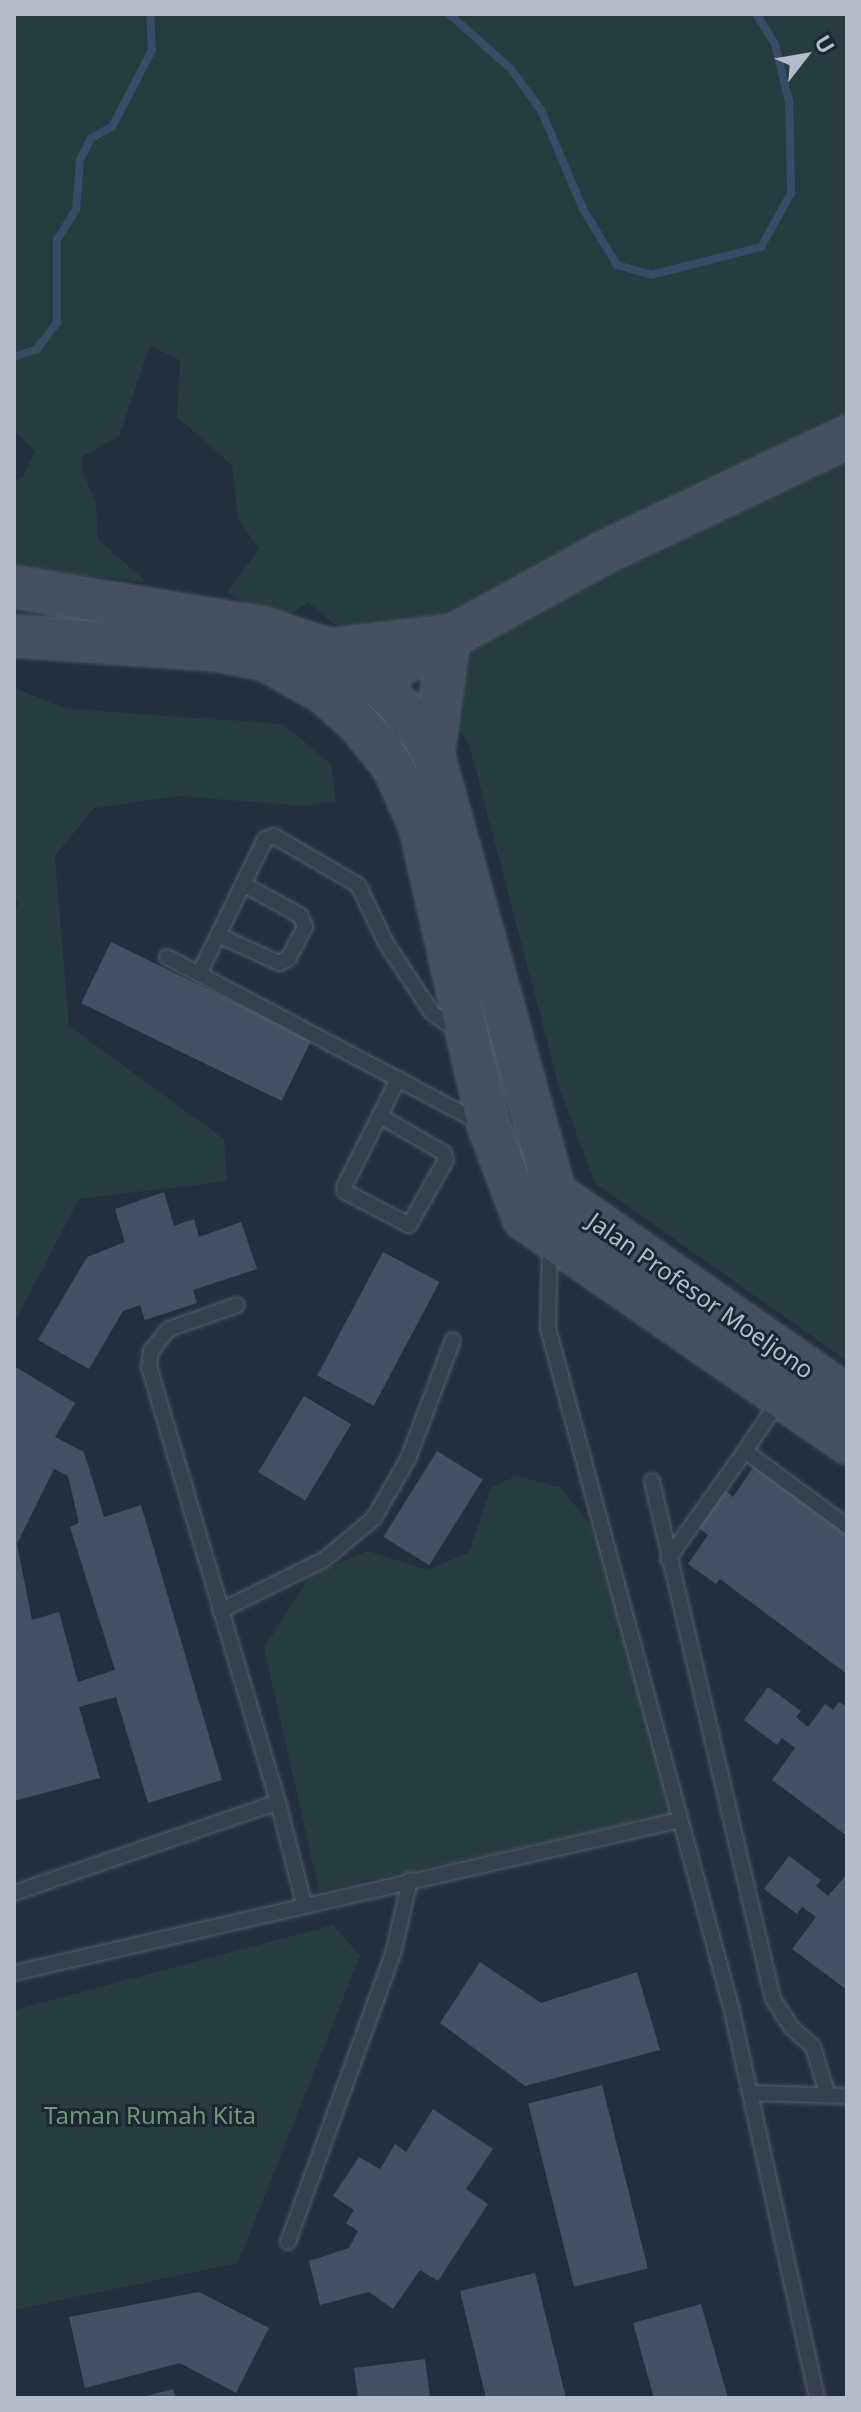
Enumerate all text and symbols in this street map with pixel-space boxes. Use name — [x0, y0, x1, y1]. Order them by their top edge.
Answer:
north arrow — [765, 16, 845, 96]
text: U — [808, 29, 843, 58]
street label: Jalan Profesor Moeljono — [582, 1206, 820, 1384]
park label: Taman Rumah Kita — [44, 2101, 256, 2129]

